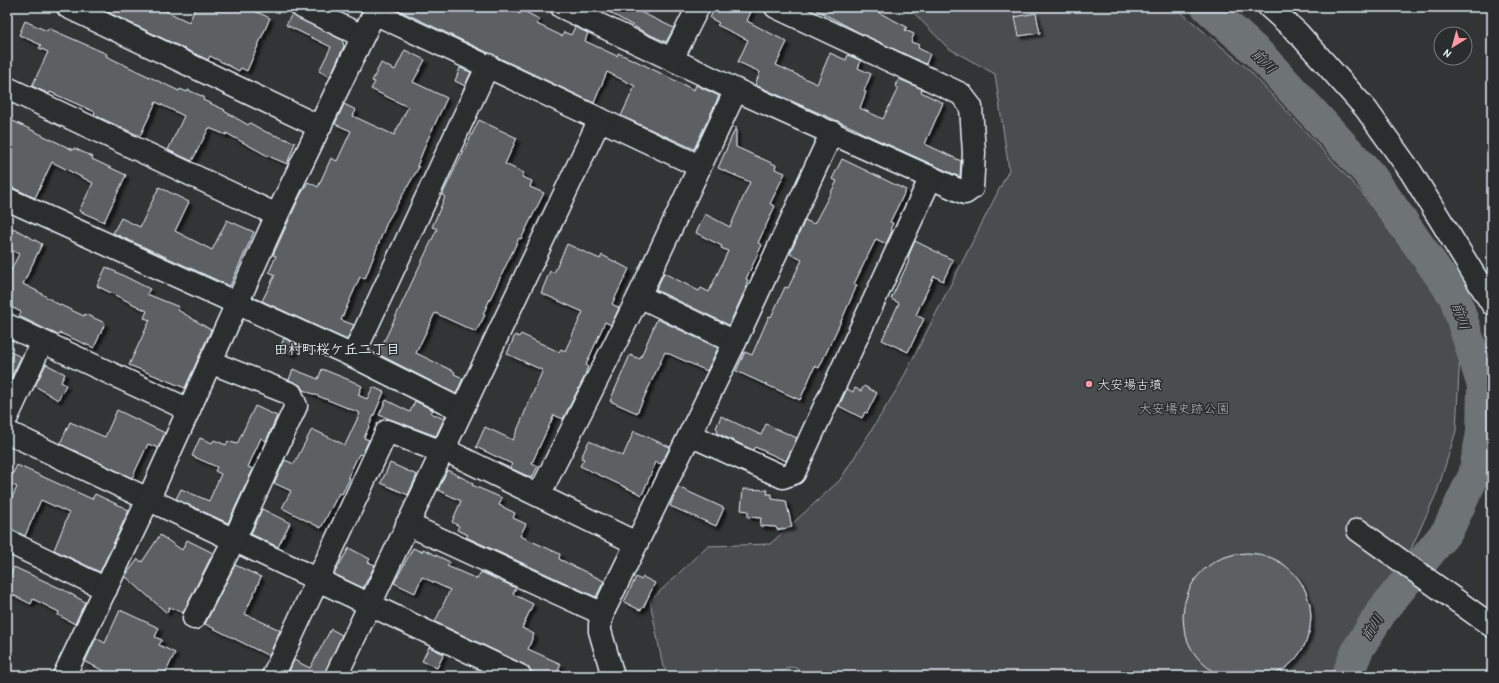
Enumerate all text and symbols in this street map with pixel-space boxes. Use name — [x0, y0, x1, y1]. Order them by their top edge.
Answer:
north arrow — [1433, 26, 1473, 66]
water label: 前川 — [1248, 44, 1281, 77]
text: N — [1440, 47, 1454, 61]
water label: 前川 — [1448, 300, 1475, 332]
district label: 田村町桜ケ丘二丁目 — [274, 339, 400, 358]
place label: 大安場古墳 — [1097, 375, 1162, 393]
marker: 大安場古墳 — [1084, 379, 1094, 389]
park label: 大安場史跡公園 — [1138, 399, 1230, 417]
water label: 前川 — [1356, 610, 1387, 644]

